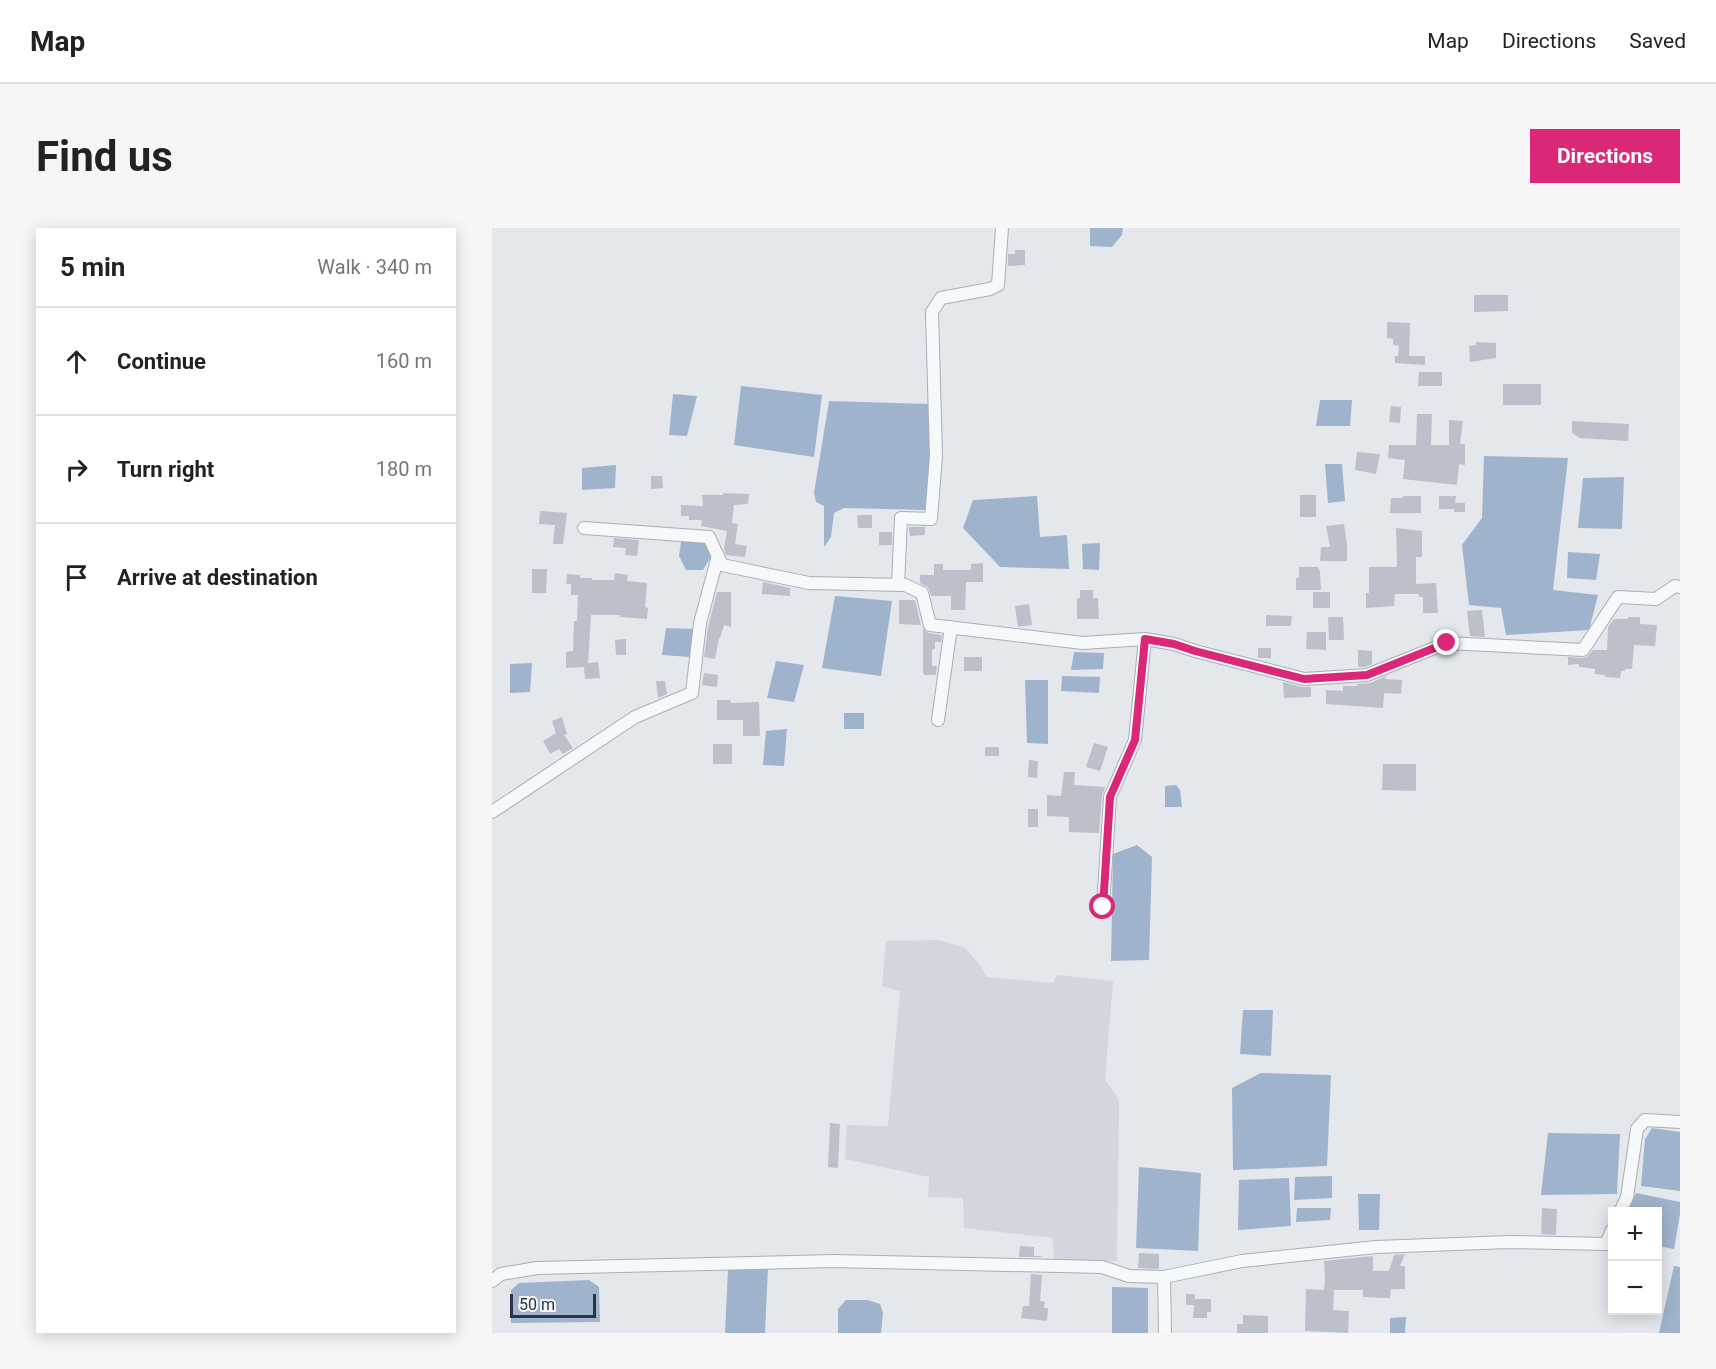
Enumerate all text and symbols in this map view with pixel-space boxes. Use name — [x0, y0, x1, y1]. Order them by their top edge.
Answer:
text: Map — [30, 25, 85, 58]
text: Map — [1427, 29, 1469, 53]
text: Directions — [1502, 29, 1596, 53]
text: Saved — [1629, 29, 1686, 53]
button: Directions — [1530, 129, 1680, 183]
text: Find us — [36, 132, 173, 181]
text: 5 min — [60, 252, 125, 282]
text: Walk · 340 m — [317, 255, 432, 279]
icon: ahead — [60, 345, 93, 378]
text: Continue — [117, 349, 206, 374]
text: 160 m — [376, 349, 432, 373]
icon: right — [60, 453, 93, 486]
text: Turn right — [117, 457, 214, 482]
text: 180 m — [376, 457, 432, 481]
icon: arrive — [60, 561, 93, 594]
text: Arrive at destination — [117, 565, 318, 590]
route end — [1433, 629, 1459, 655]
route start — [1089, 893, 1115, 919]
map controls — [1608, 1207, 1662, 1315]
button: + — [1608, 1207, 1662, 1261]
button: − — [1608, 1261, 1662, 1315]
scale bar — [510, 1291, 596, 1318]
text: 50 m — [519, 1295, 555, 1314]

